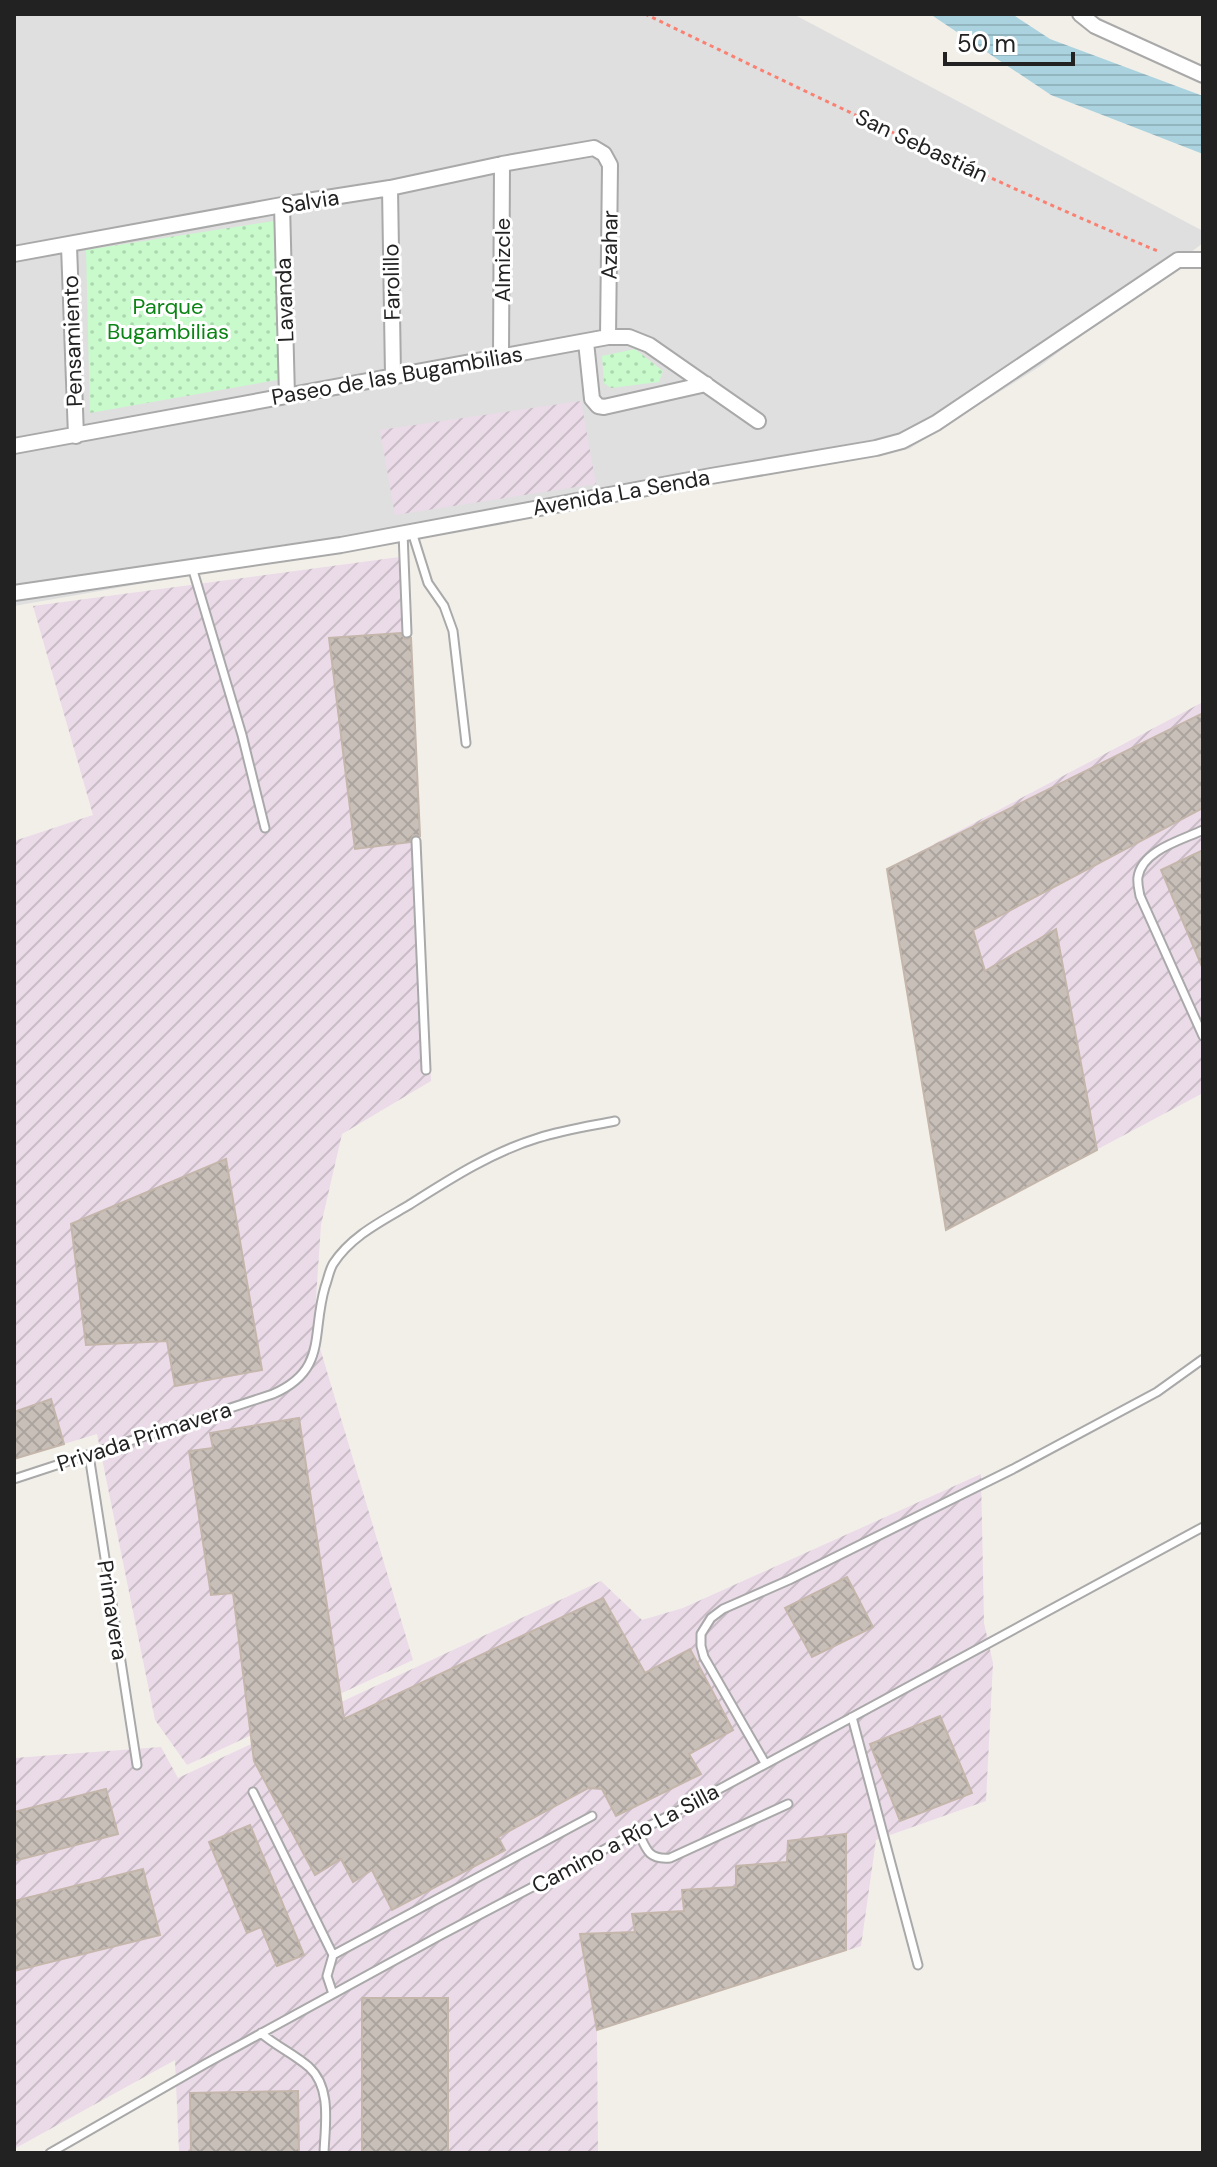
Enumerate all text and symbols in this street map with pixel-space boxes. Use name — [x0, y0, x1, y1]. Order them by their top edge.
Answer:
scale bar — [945, 16, 1073, 66]
text: 50 m — [957, 28, 1016, 59]
street label: San Sebastián — [851, 102, 993, 189]
street label: Salvia — [279, 183, 341, 220]
street label: Azahar — [594, 210, 625, 280]
street label: Almizcle — [488, 218, 517, 302]
street label: Farolillo — [376, 243, 407, 321]
street label: Lavanda — [269, 257, 300, 343]
street label: Pensamiento — [56, 275, 89, 407]
park label: Parque Bugambilias — [107, 292, 229, 346]
street label: Paseo de las Bugambilias — [269, 339, 525, 412]
street label: Avenida La Senda — [530, 463, 712, 522]
street label: Privada Primavera — [53, 1395, 235, 1478]
street label: Primavera — [90, 1558, 135, 1662]
street label: Camino a Río La Silla — [527, 1777, 724, 1900]

